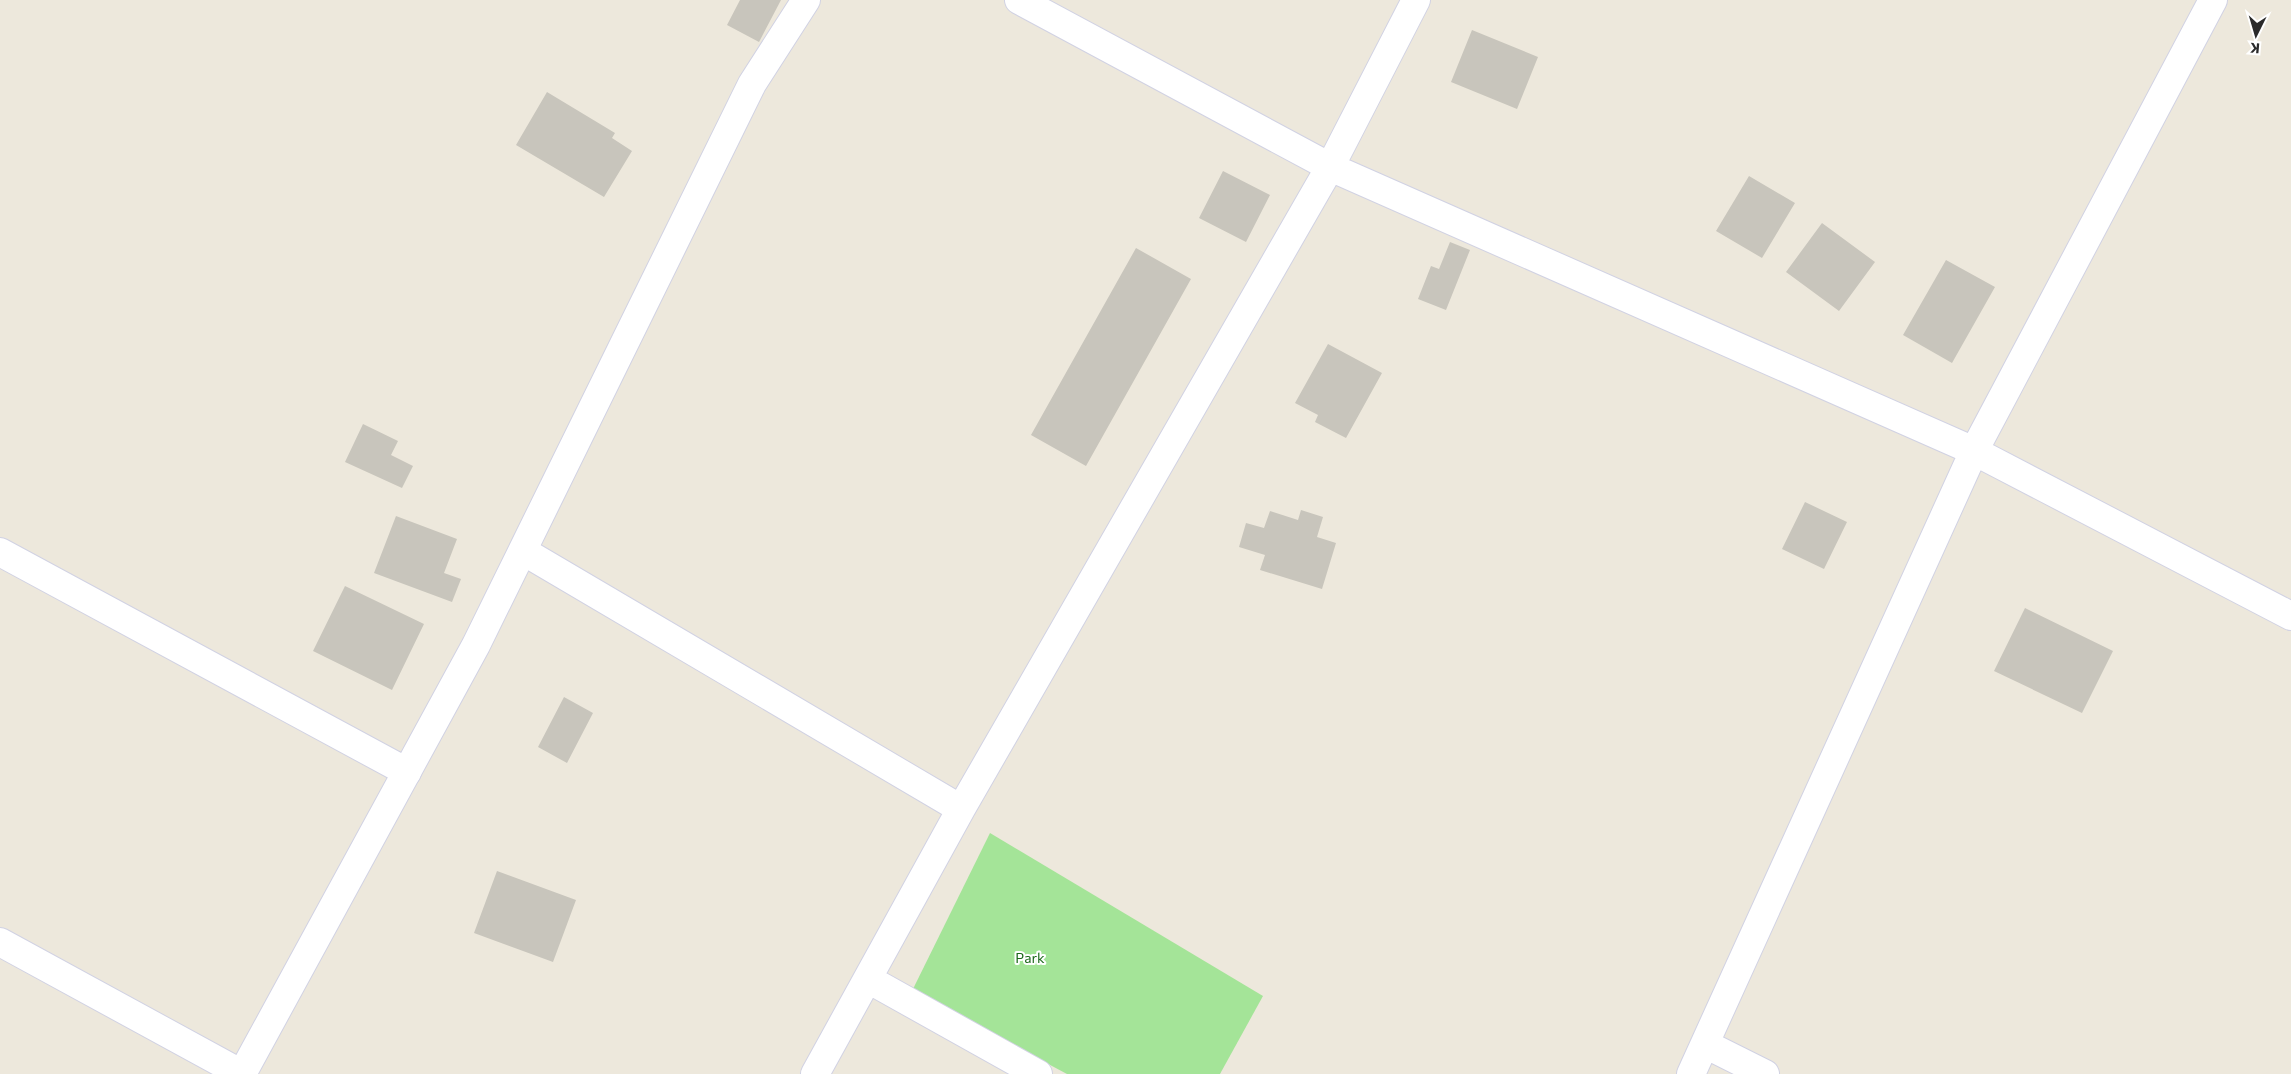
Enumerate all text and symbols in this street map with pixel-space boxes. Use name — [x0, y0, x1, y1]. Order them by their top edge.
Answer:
north arrow — [2231, 10, 2281, 60]
text: K — [2249, 40, 2260, 57]
park label: Park — [1015, 949, 1045, 966]

